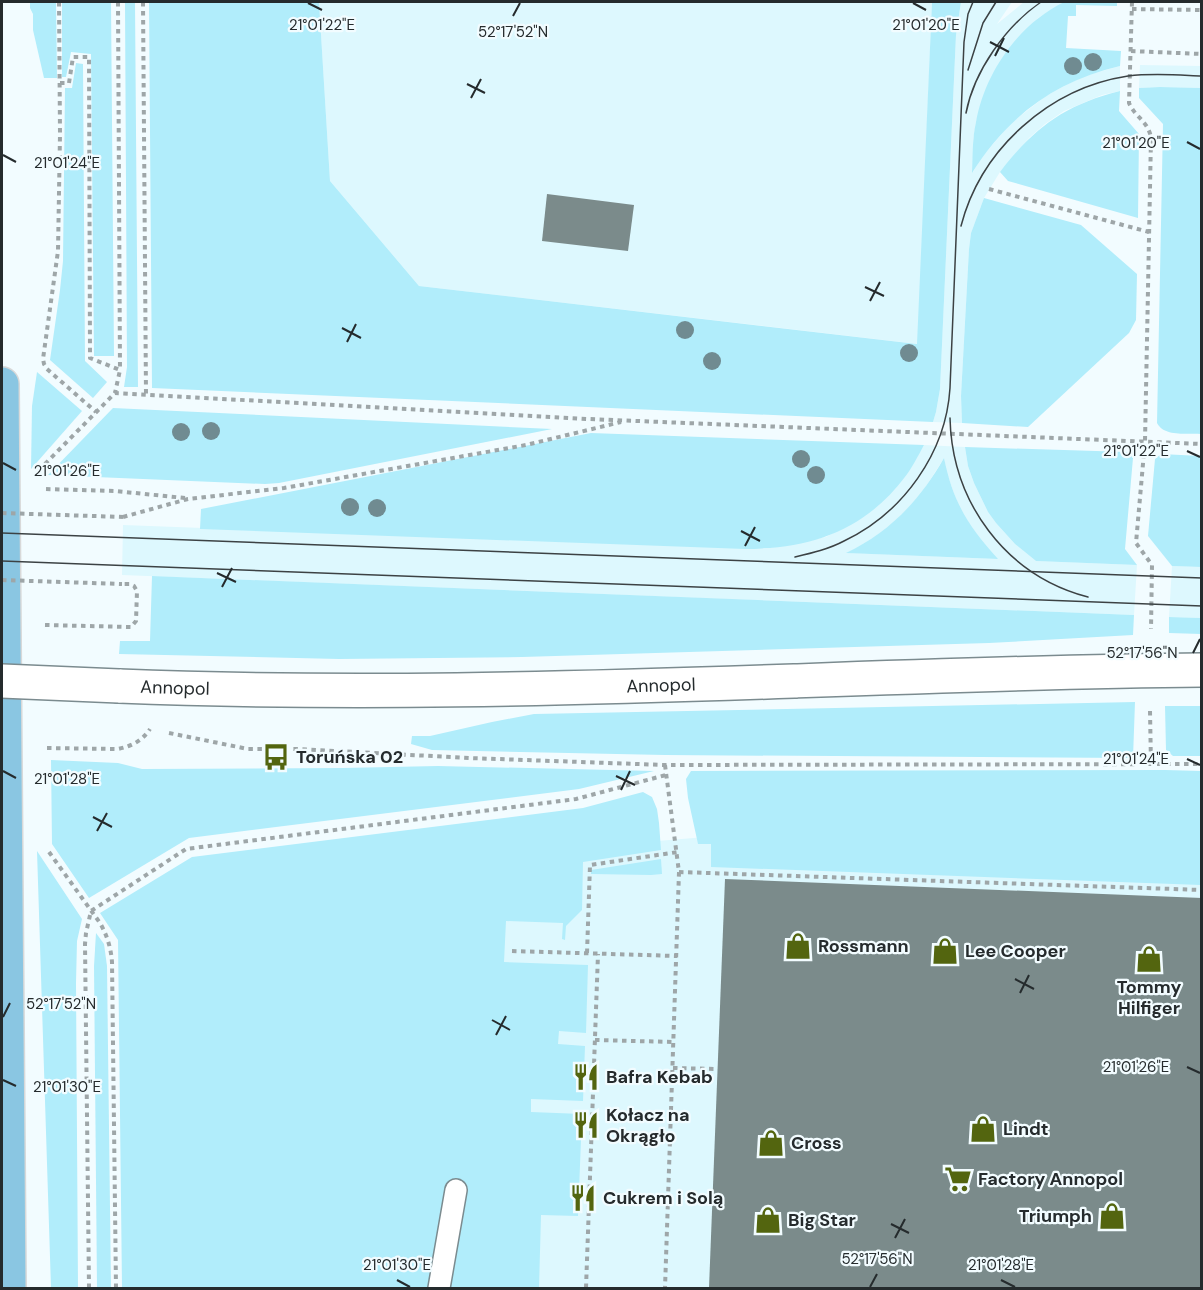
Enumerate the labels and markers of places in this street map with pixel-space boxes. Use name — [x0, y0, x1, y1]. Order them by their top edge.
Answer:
bus stop icon: Toruńska 02 — [261, 742, 291, 772]
place label: Toruńska 02 — [296, 745, 403, 769]
shop icon: Rossmann — [783, 931, 813, 961]
place label: Rossmann — [818, 934, 909, 958]
shop icon: Lee Cooper — [930, 936, 960, 966]
place label: Lee Cooper — [965, 939, 1066, 963]
shop icon: Tommy Hilfiger — [1134, 944, 1164, 974]
place label: Tommy Hilfiger — [1117, 975, 1181, 1020]
restaurant icon: Bafra Kebab — [571, 1062, 601, 1092]
place label: Bafra Kebab — [606, 1065, 713, 1089]
place label: Kołacz na Okrągło — [606, 1103, 689, 1148]
restaurant icon: Kołacz na Okrągło — [571, 1110, 601, 1140]
shop icon: Lindt — [968, 1114, 998, 1144]
place label: Lindt — [1003, 1117, 1049, 1141]
shop icon: Cross — [756, 1128, 786, 1158]
place label: Cross — [791, 1131, 842, 1155]
supermarket icon: Factory Annopol — [943, 1164, 973, 1194]
place label: Factory Annopol — [978, 1167, 1123, 1191]
restaurant icon: Cukrem i Solą — [568, 1183, 598, 1213]
place label: Cukrem i Solą — [603, 1186, 723, 1210]
shop icon: Triumph — [1097, 1201, 1127, 1231]
place label: Triumph — [1019, 1204, 1092, 1228]
shop icon: Big Star — [753, 1205, 783, 1235]
place label: Big Star — [788, 1208, 856, 1232]

